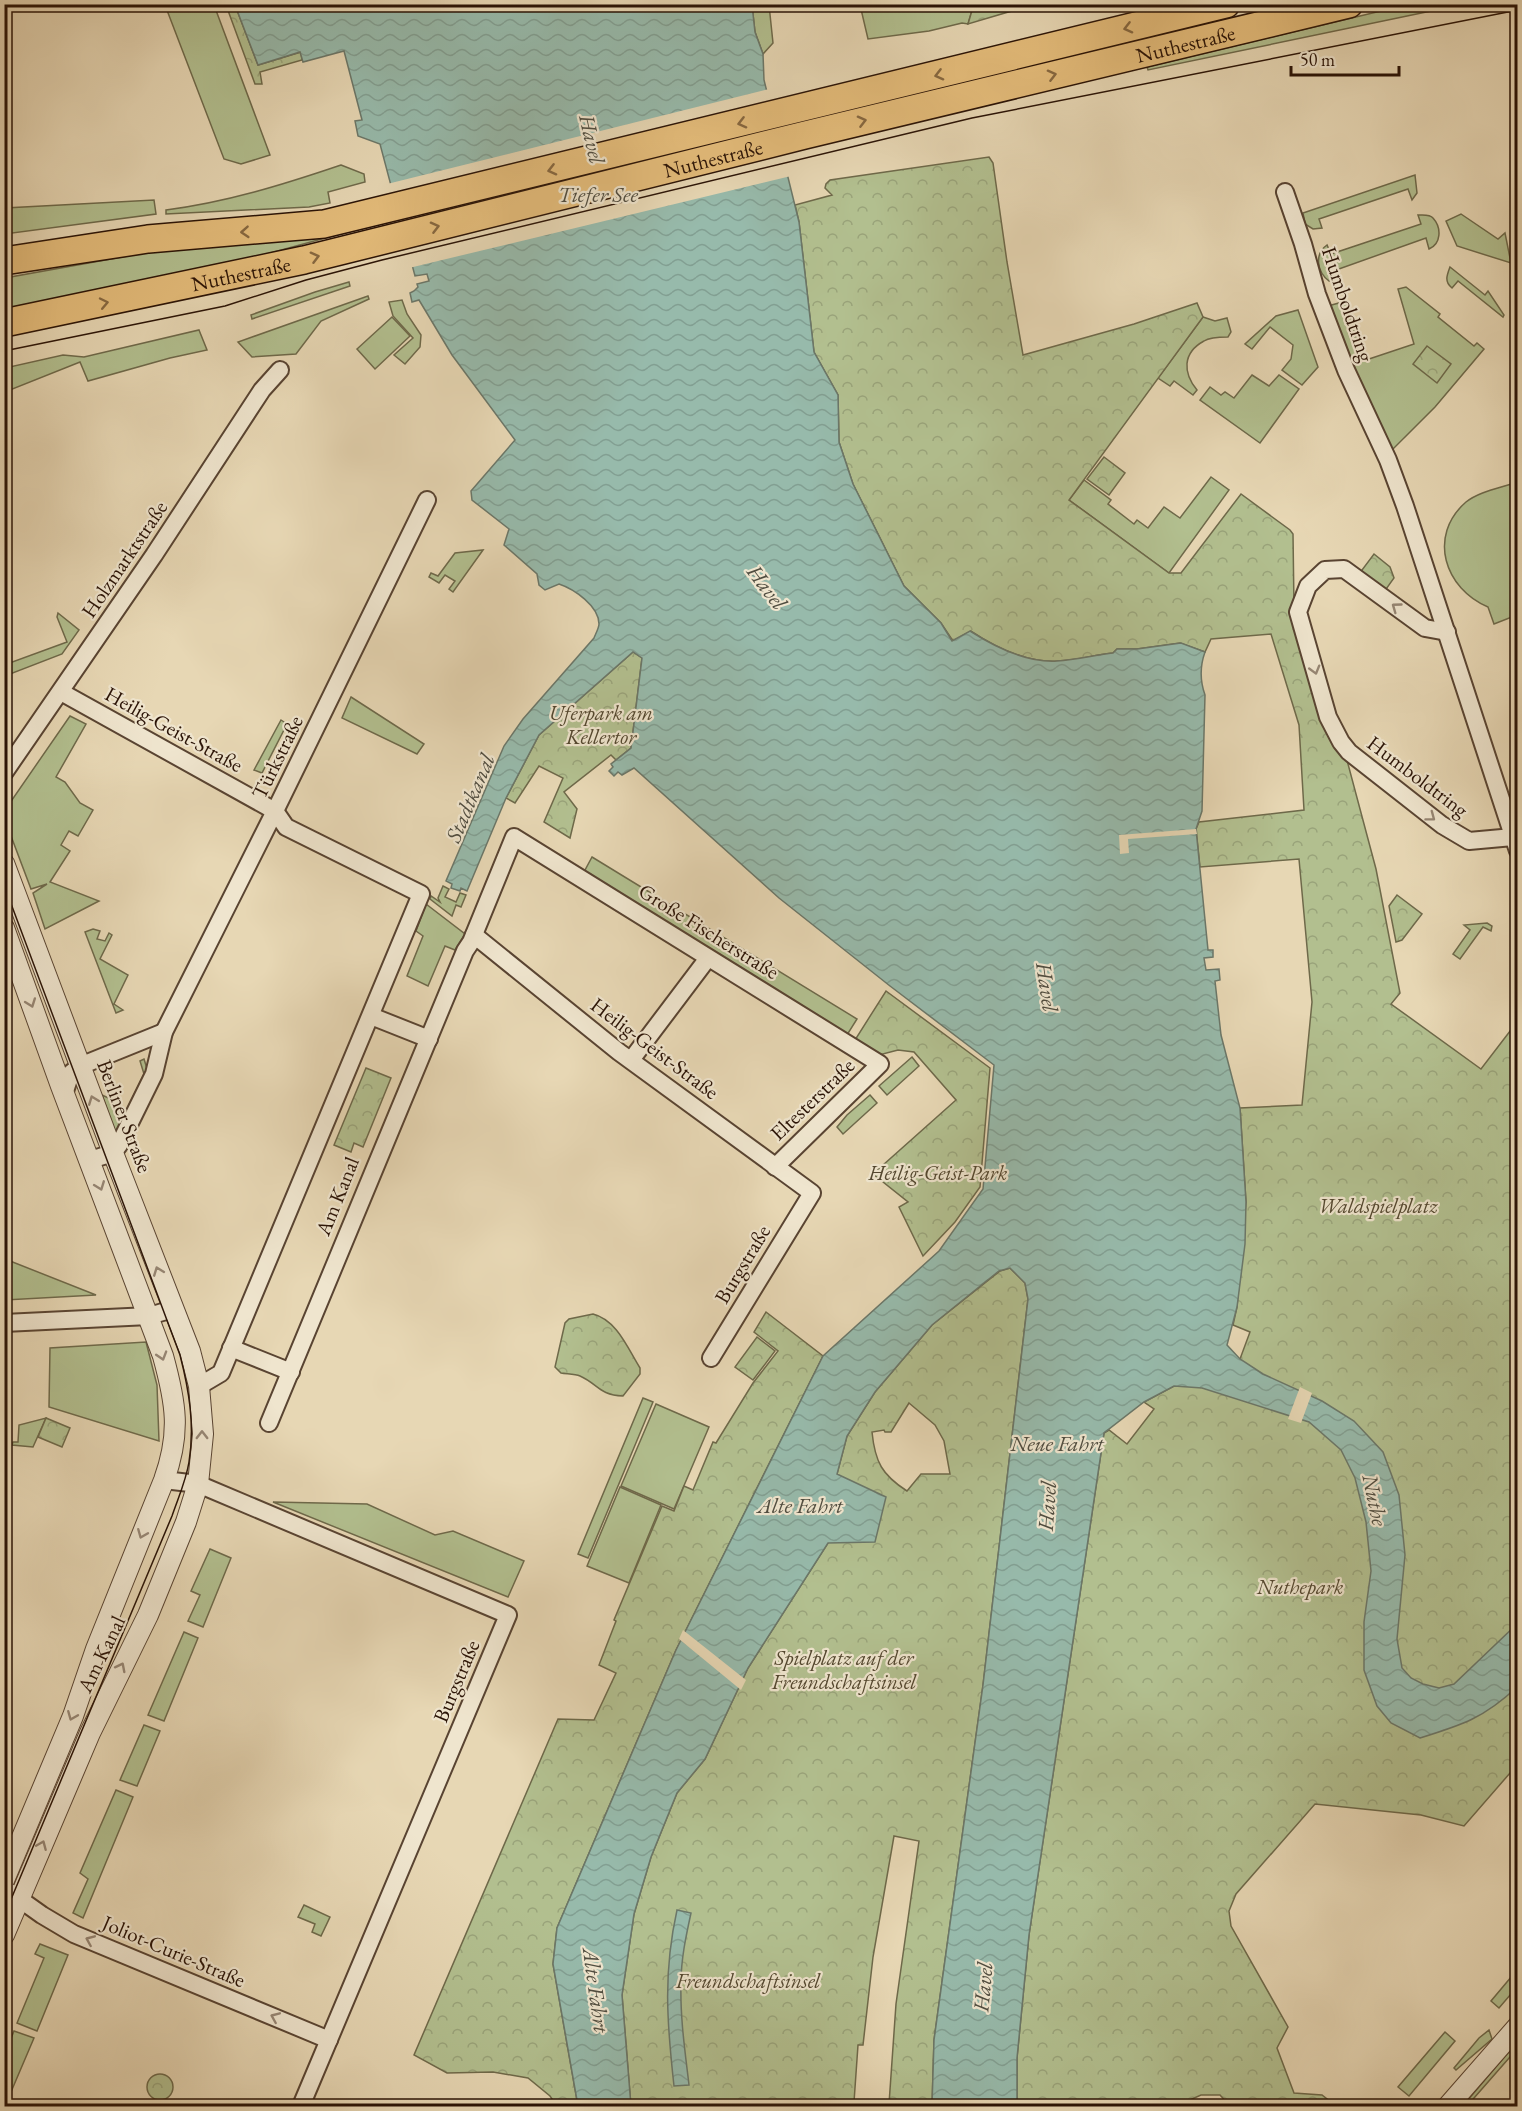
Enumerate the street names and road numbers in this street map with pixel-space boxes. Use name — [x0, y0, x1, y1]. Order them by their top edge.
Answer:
street label: Nuthestraße — [1133, 18, 1237, 68]
street label: Nuthestraße — [661, 133, 765, 183]
street label: Humboldtring — [1316, 243, 1381, 366]
street label: Nuthestraße — [189, 250, 293, 297]
street label: Holzmarktstraße — [75, 495, 173, 623]
street label: Heilig-Geist-Straße — [100, 680, 248, 778]
street label: Türkstraße — [245, 711, 309, 803]
street label: Humboldtring — [1362, 729, 1475, 823]
street label: Große Fischerstraße — [634, 877, 784, 985]
street label: Heilig-Geist-Straße — [585, 991, 725, 1105]
street label: Eltesterstraße — [764, 1052, 860, 1146]
street label: Berliner Straße — [91, 1056, 159, 1176]
street label: Am Kanal — [309, 1153, 365, 1240]
street label: Burgstraße — [708, 1220, 776, 1308]
street label: Am Kanal — [70, 1611, 131, 1698]
street label: Burgstraße — [427, 1636, 485, 1726]
street label: Joliot-Curie-Straße — [97, 1908, 250, 1993]

